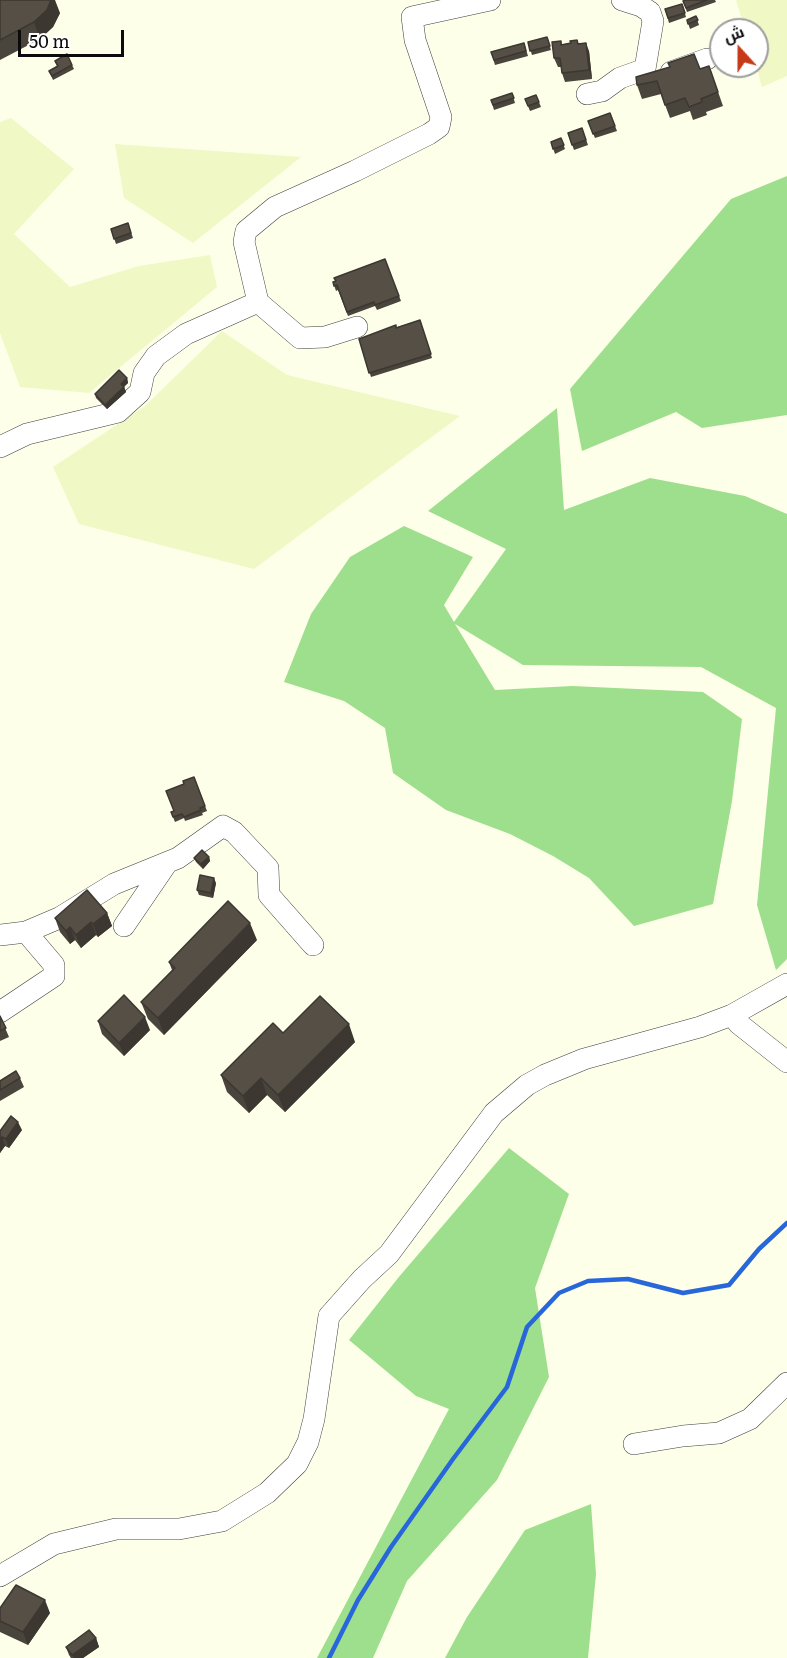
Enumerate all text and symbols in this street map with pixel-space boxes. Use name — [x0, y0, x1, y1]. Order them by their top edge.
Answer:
scale bar — [21, 18, 128, 56]
north arrow — [709, 18, 769, 78]
text: ش — [719, 18, 747, 48]
text: 50 m — [29, 27, 70, 54]

